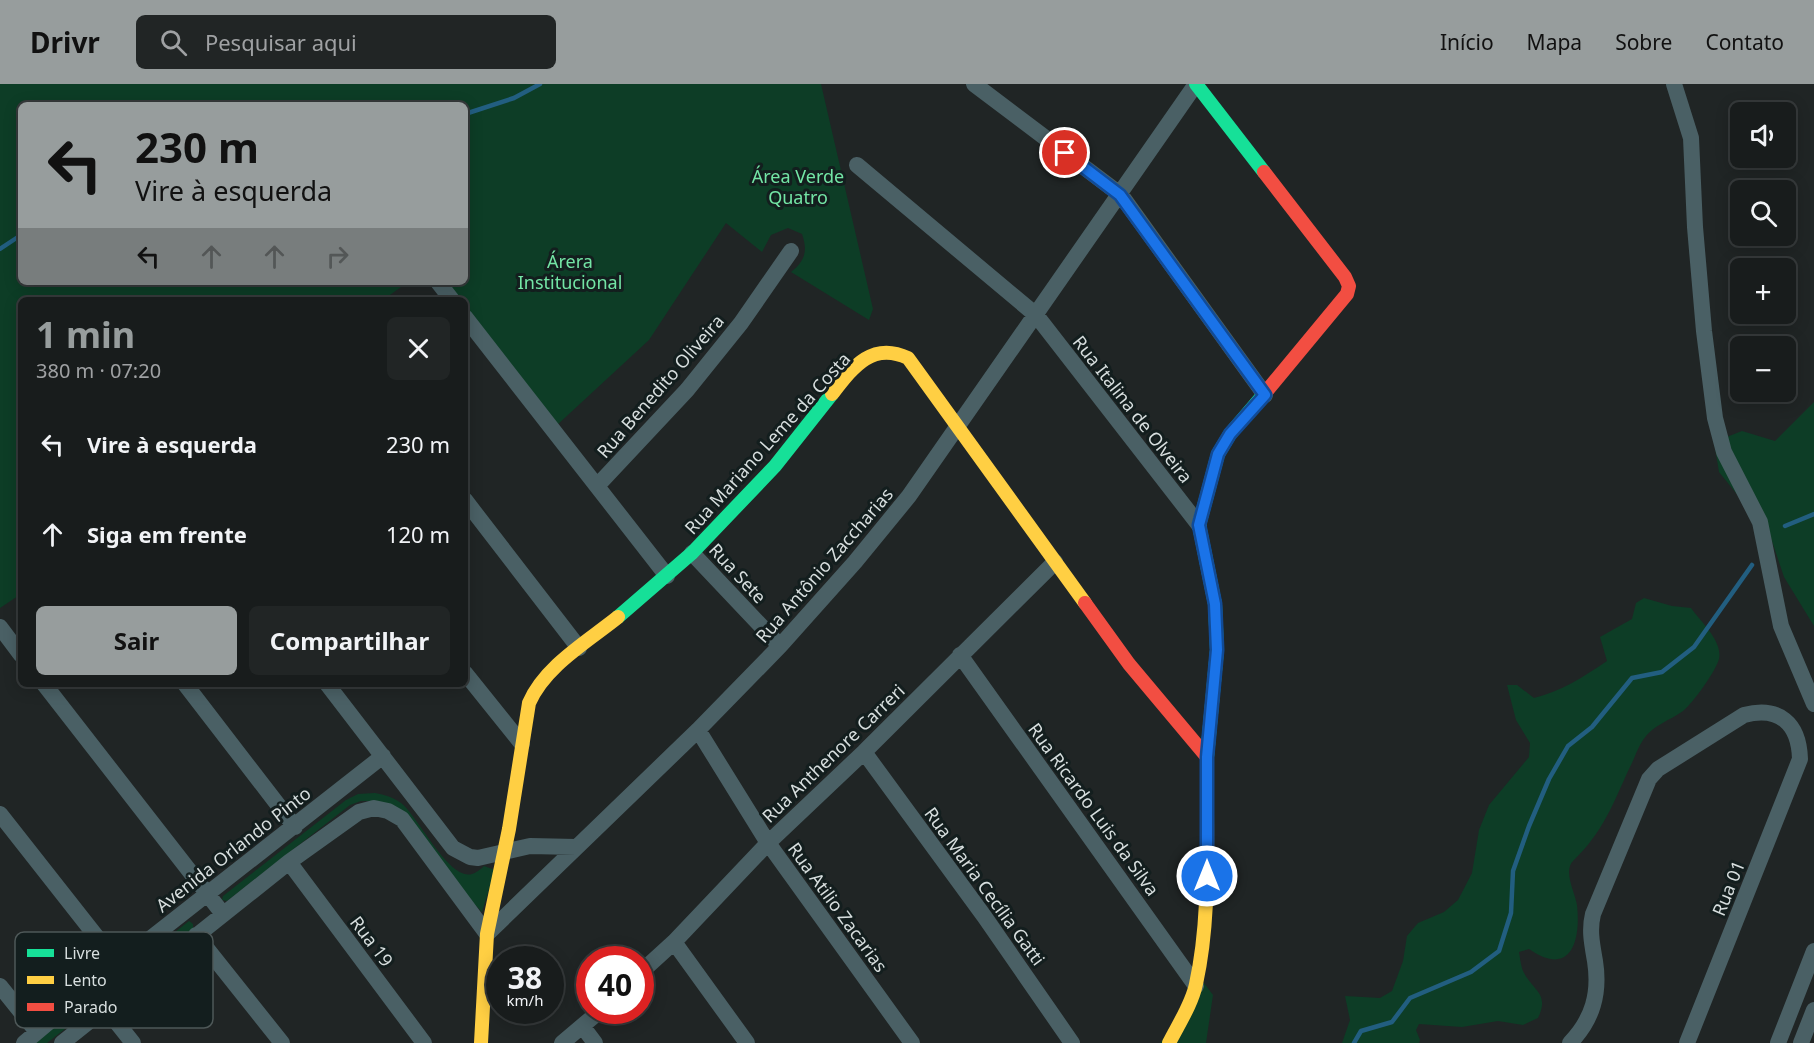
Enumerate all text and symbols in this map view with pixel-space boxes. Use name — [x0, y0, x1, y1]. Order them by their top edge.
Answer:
search box — [136, 15, 556, 69]
text: Drivr — [30, 23, 100, 61]
icon: search — [157, 26, 190, 59]
text: Pesquisar aqui — [205, 27, 357, 57]
text: Início — [1440, 28, 1494, 56]
text: Mapa — [1527, 28, 1582, 56]
text: Sobre — [1615, 28, 1672, 56]
text: Contato — [1705, 28, 1784, 56]
map controls — [1730, 102, 1796, 402]
button: sound — [1730, 102, 1796, 168]
text: 230 m — [135, 118, 259, 175]
icon: left — [36, 126, 114, 204]
pin — [1039, 127, 1090, 178]
icon: arrive — [1048, 136, 1081, 169]
park label: Área Verde Quatro — [752, 164, 844, 209]
text: Vire à esquerda — [135, 172, 332, 209]
button: search — [1730, 180, 1796, 246]
icon: left — [132, 240, 165, 273]
icon: ahead — [195, 240, 228, 273]
icon: ahead — [258, 240, 291, 273]
icon: right — [321, 240, 354, 273]
park label: Árera Institucional — [518, 249, 622, 294]
button: + — [1730, 258, 1796, 324]
street label: Rua Benedito Oliveira — [591, 309, 729, 463]
text: 1 min — [36, 310, 135, 359]
button: close — [387, 317, 450, 380]
street label: Rua Italina de Olveira — [1068, 330, 1198, 488]
button: − — [1730, 336, 1796, 402]
street label: Rua Mariano Leme da Costa — [679, 347, 855, 539]
text: 380 m · 07:20 — [36, 357, 161, 384]
icon: left — [36, 428, 69, 461]
text: Vire à esquerda — [87, 429, 257, 459]
text: 230 m — [386, 429, 450, 459]
street label: Rua Antônio Zaccharias — [750, 482, 898, 648]
icon: ahead — [36, 518, 69, 551]
text: Siga em frente — [87, 519, 247, 549]
text: 120 m — [386, 519, 450, 549]
street label: Rua Sete — [704, 538, 772, 608]
button: Sair — [36, 606, 237, 675]
button: Compartilhar — [249, 606, 450, 675]
street label: Rua Anthenore Carreri — [756, 679, 910, 827]
street label: Rua Ricardo Luis da Silva — [1023, 718, 1165, 900]
street label: Avenida Orlando Pinto — [151, 781, 315, 917]
street label: Rua Maria Cecília Gatti — [919, 802, 1051, 970]
street label: Rua Atilio Zacarias — [783, 837, 893, 977]
position arrow — [1175, 844, 1239, 908]
street label: Rua 01 — [1706, 857, 1750, 919]
street label: Rua 19 — [345, 911, 399, 971]
legend — [15, 932, 213, 1028]
text: Livre — [64, 942, 100, 964]
speed limit sign: 40 — [576, 946, 654, 1024]
text: 38 — [508, 957, 542, 998]
text: Lento — [64, 969, 107, 991]
text: km/h — [507, 990, 543, 1010]
text: Parado — [64, 996, 117, 1018]

